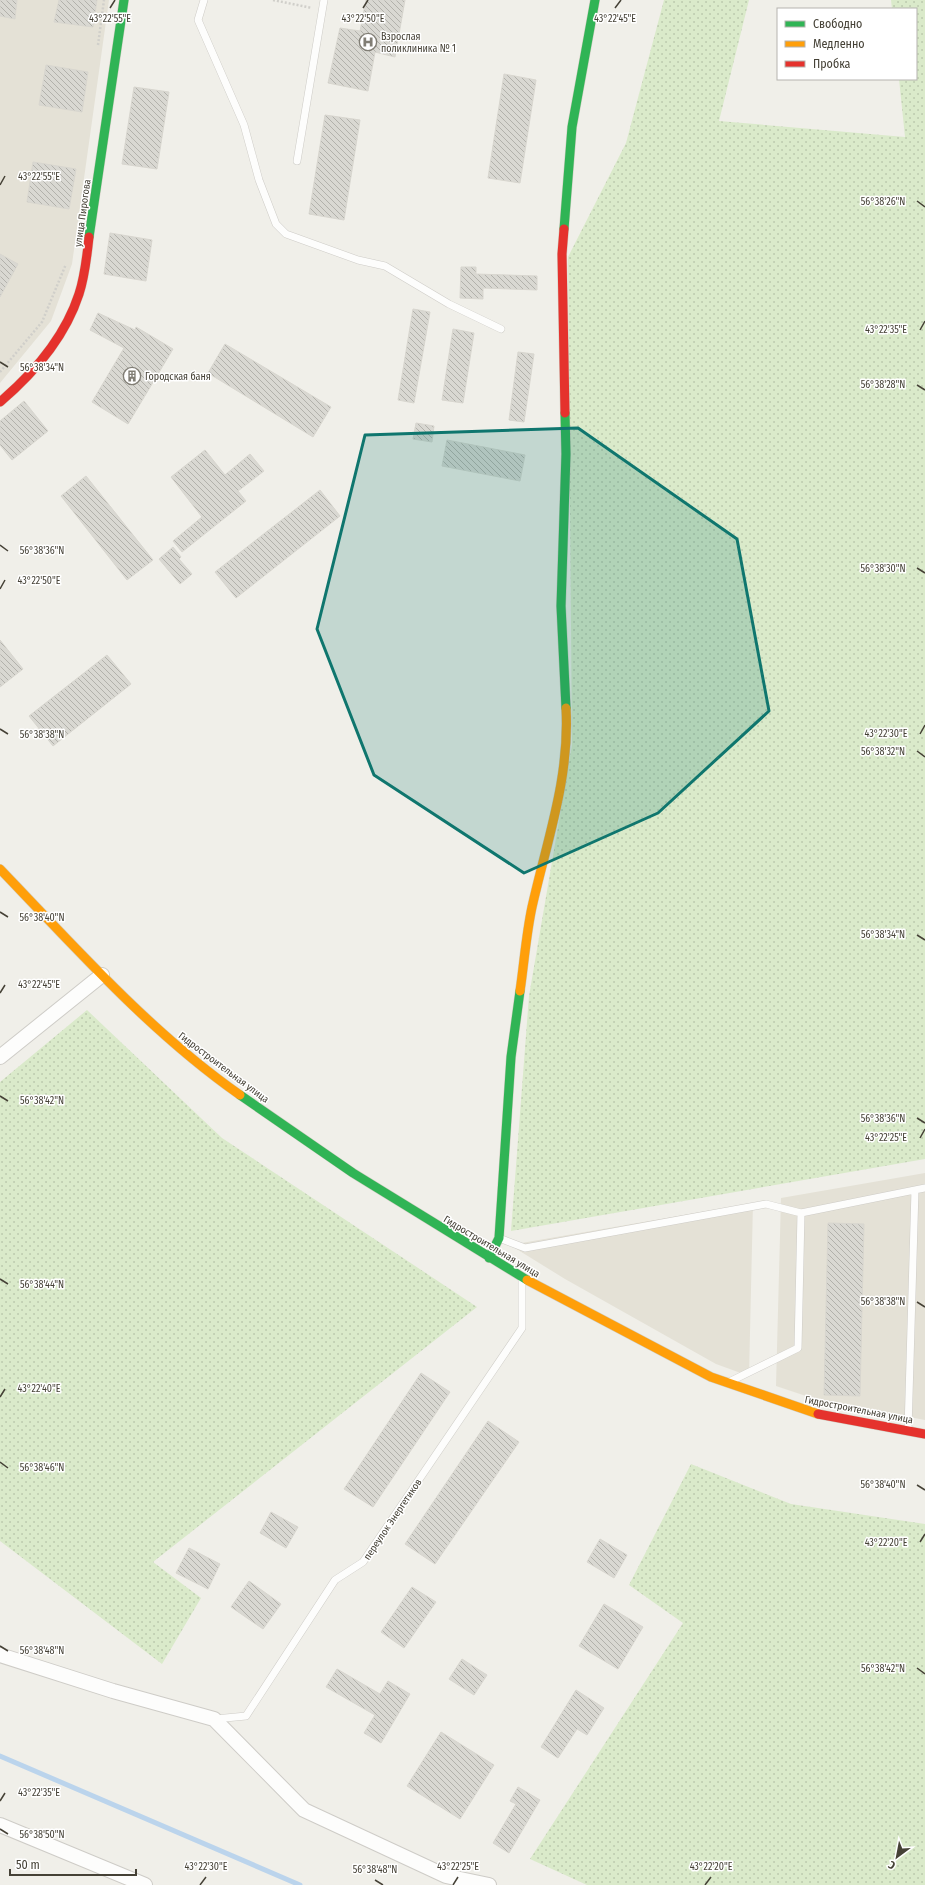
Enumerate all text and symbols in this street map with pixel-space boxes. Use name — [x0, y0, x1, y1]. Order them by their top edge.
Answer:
legend — [777, 8, 917, 80]
text: 43°22'55"E — [89, 13, 131, 25]
text: 43°22'50"E — [342, 13, 385, 25]
text: 43°22'45"E — [594, 13, 636, 25]
text: Свободно — [813, 17, 862, 31]
place label: Взрослая поликлиника № 1 — [381, 31, 456, 55]
hospital icon: Взрослая поликлиника № 1 — [358, 32, 378, 52]
text: Медленно — [813, 37, 865, 51]
text: Пробка — [813, 57, 851, 71]
text: 43°22'55"E — [18, 171, 60, 183]
street label: улица Пирогова — [72, 178, 94, 248]
text: 56°38'26"N — [861, 196, 905, 208]
text: 43°22'35"E — [865, 324, 907, 336]
text: 56°38'34"N — [20, 362, 64, 374]
building icon: Городская баня — [122, 366, 142, 386]
place label: Городская баня — [145, 371, 211, 383]
text: 56°38'28"N — [861, 379, 905, 391]
text: 56°38'36"N — [20, 545, 64, 557]
text: 56°38'30"N — [861, 563, 906, 575]
text: 43°22'50"E — [18, 575, 61, 587]
text: 43°22'30"E — [865, 728, 908, 740]
text: 56°38'38"N — [20, 729, 64, 741]
text: 56°38'32"N — [861, 746, 905, 758]
text: 56°38'40"N — [20, 912, 64, 924]
text: 56°38'34"N — [861, 929, 905, 941]
text: 43°22'45"E — [18, 979, 60, 991]
street label: Гидростроительная улица — [176, 1030, 271, 1106]
text: 56°38'42"N — [20, 1095, 64, 1107]
text: 56°38'36"N — [861, 1113, 905, 1125]
text: 43°22'25"E — [865, 1132, 907, 1144]
street label: Гидростроительная улица — [441, 1213, 542, 1280]
text: 56°38'44"N — [20, 1279, 64, 1291]
text: 56°38'38"N — [861, 1296, 905, 1308]
text: 43°22'40"E — [18, 1383, 61, 1395]
street label: Гидростроительная улица — [804, 1394, 914, 1426]
text: 56°38'46"N — [20, 1462, 64, 1474]
street label: переулок Энергетиков — [361, 1477, 424, 1562]
text: 56°38'40"N — [861, 1479, 905, 1491]
text: 43°22'20"E — [865, 1537, 908, 1549]
text: 56°38'48"N — [20, 1645, 64, 1657]
text: 56°38'42"N — [861, 1663, 905, 1675]
text: 43°22'35"E — [18, 1787, 60, 1799]
text: 56°38'50"N — [19, 1829, 65, 1841]
north arrow — [877, 1837, 917, 1877]
scale bar — [10, 1851, 136, 1877]
text: 50 m — [16, 1858, 40, 1872]
text: С — [886, 1858, 898, 1872]
text: 43°22'30"E — [185, 1861, 228, 1873]
text: 43°22'25"E — [437, 1861, 479, 1873]
text: 43°22'20"E — [690, 1861, 733, 1873]
text: 56°38'48"N — [353, 1864, 397, 1876]

